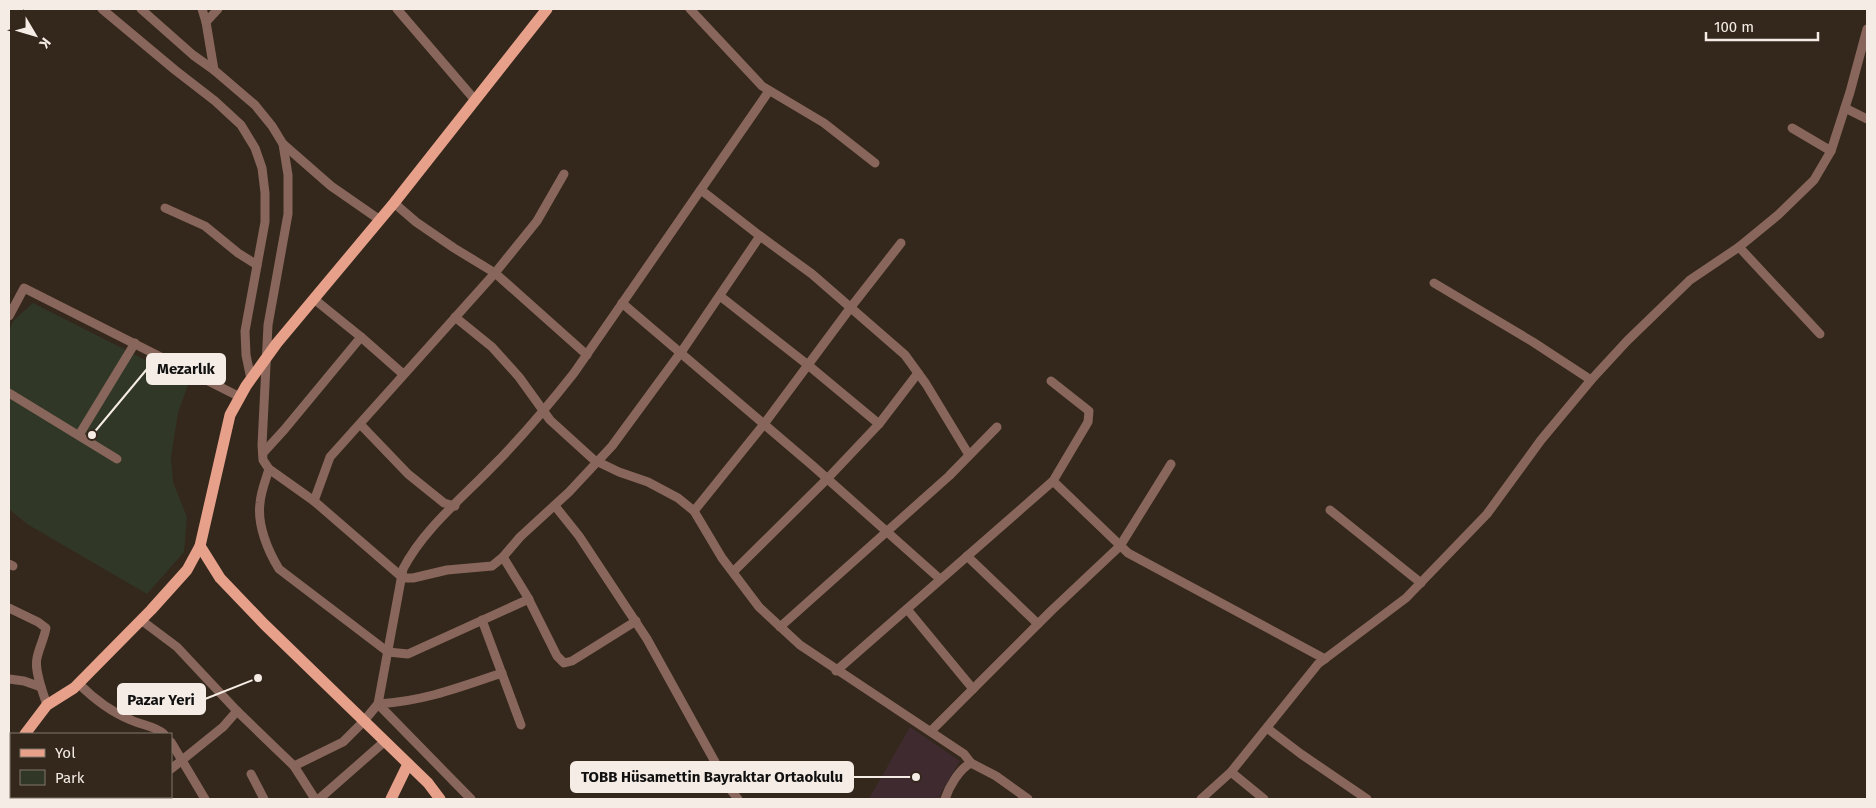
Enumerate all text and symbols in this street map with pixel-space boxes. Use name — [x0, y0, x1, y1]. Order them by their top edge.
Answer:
north arrow — [10, 10, 60, 60]
scale bar — [1706, 10, 1818, 42]
text: 100 m — [1714, 18, 1754, 36]
text: K — [35, 34, 54, 52]
callout: Mezarlık — [147, 354, 225, 384]
text: Mezarlık — [157, 360, 216, 378]
callout: Pazar Yeri — [118, 684, 205, 714]
text: Pazar Yeri — [127, 691, 195, 709]
legend — [10, 733, 172, 798]
text: Yol — [55, 744, 76, 762]
callout: TOBB Hüsamettin Bayraktar Ortaokulu — [571, 762, 853, 792]
text: TOBB Hüsamettin Bayraktar Ortaokulu — [581, 768, 843, 786]
text: Park — [55, 769, 85, 787]

